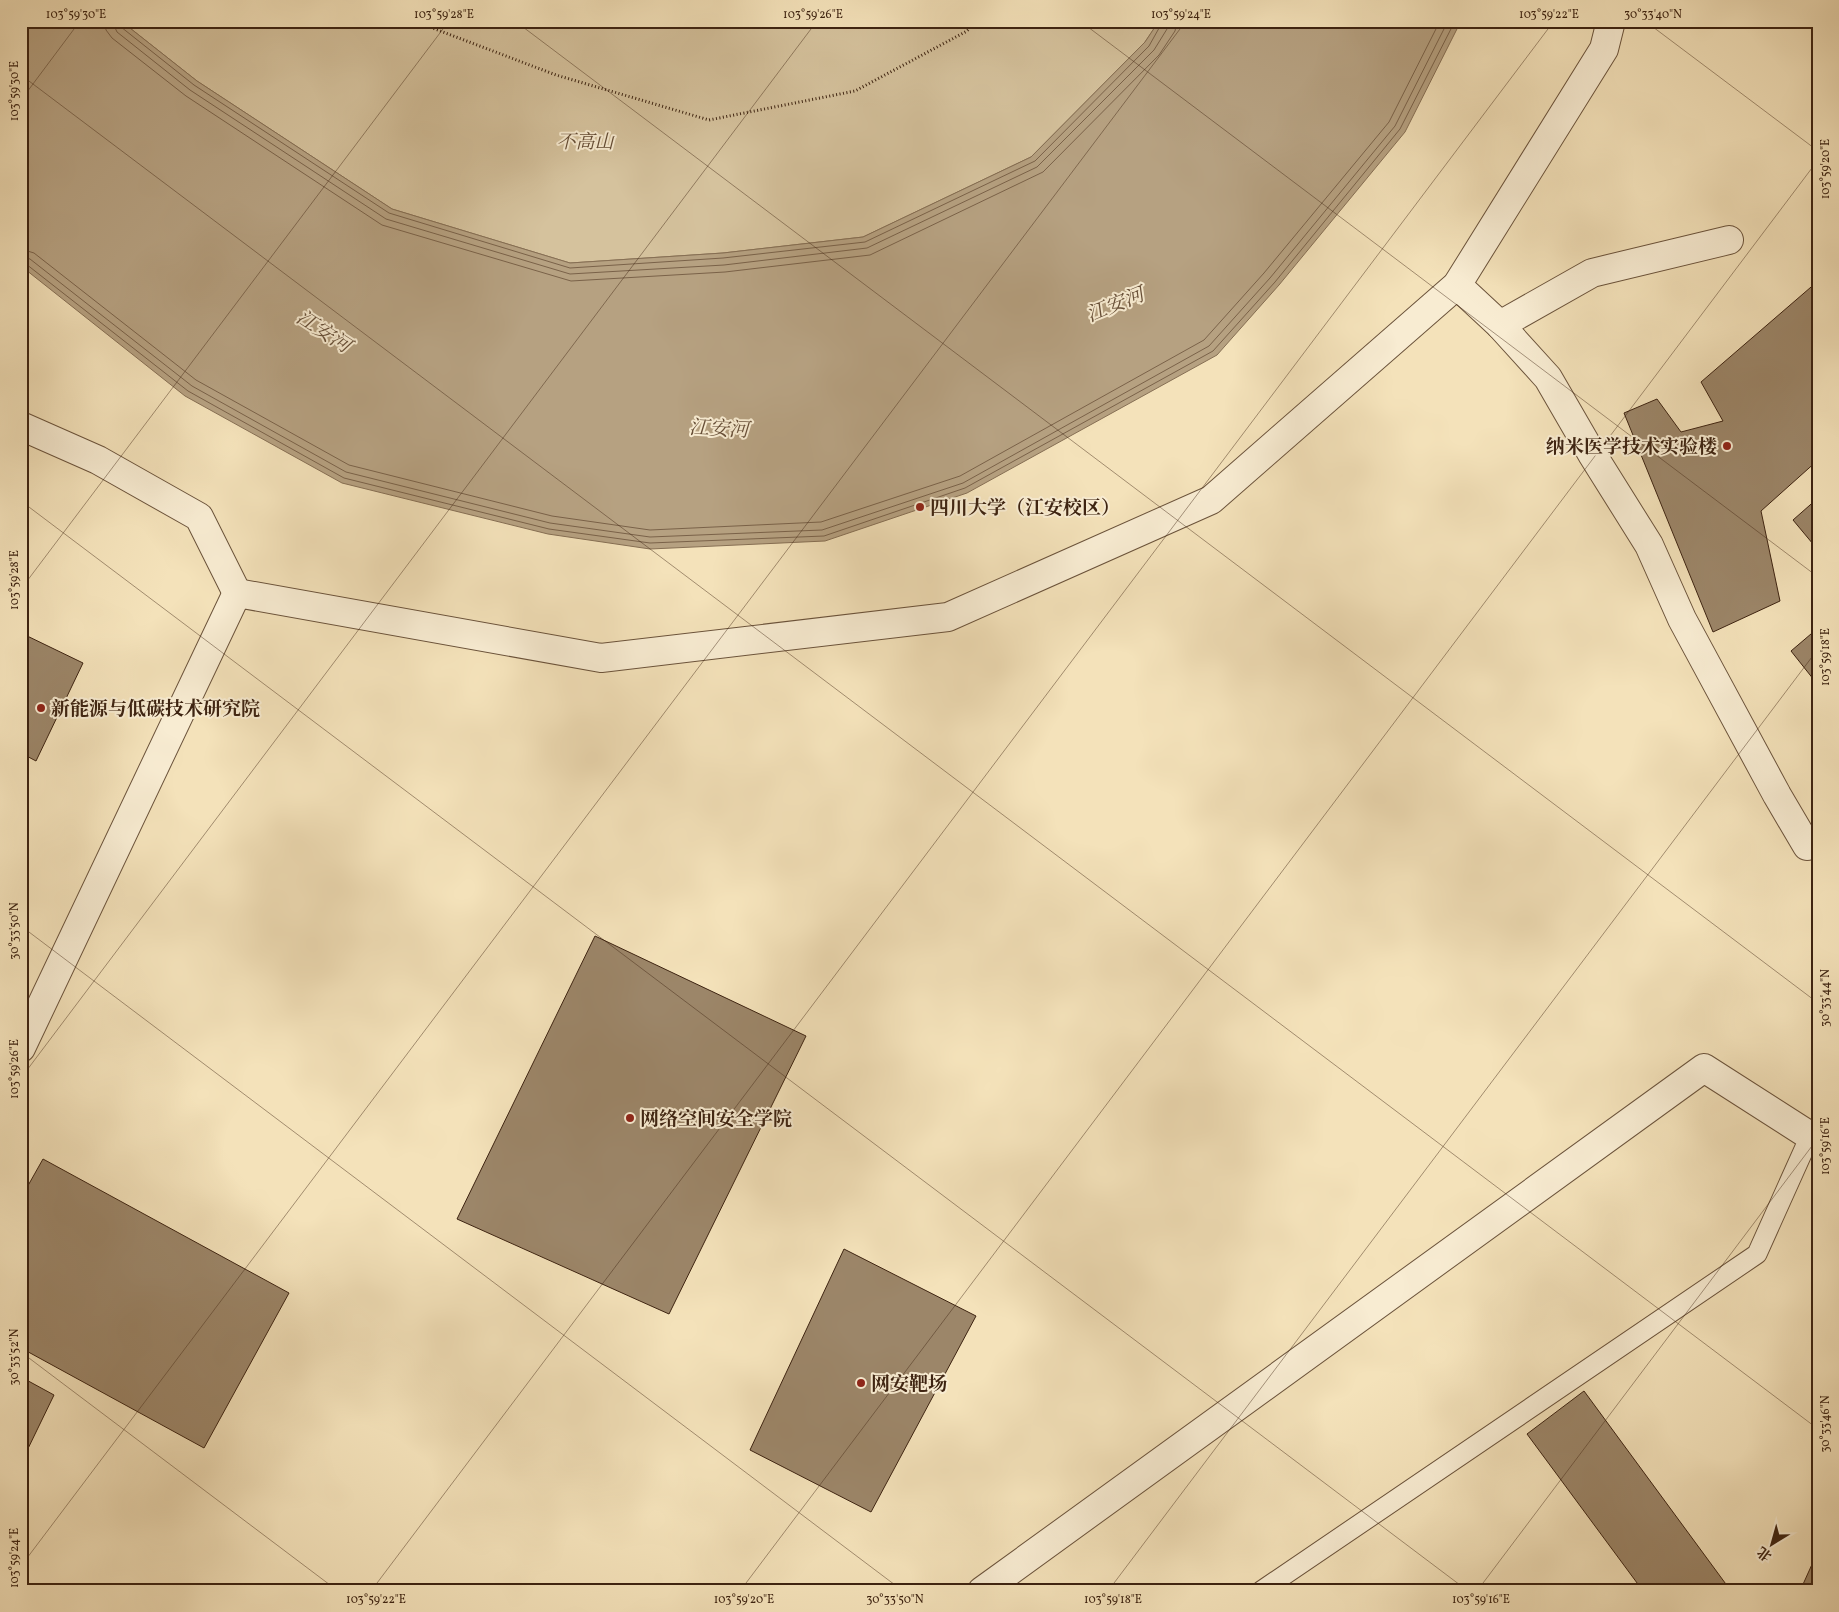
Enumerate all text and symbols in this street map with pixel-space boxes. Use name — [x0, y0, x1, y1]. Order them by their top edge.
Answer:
text: 103°59'30"E — [46, 7, 106, 23]
text: 103°59'28"E — [414, 7, 474, 23]
text: 103°59'26"E — [783, 7, 843, 23]
text: 103°59'24"E — [1151, 7, 1211, 23]
text: 103°59'22"E — [1519, 7, 1579, 23]
text: 30°33'40"N — [1624, 7, 1682, 23]
text: 103°59'30"E — [7, 61, 23, 121]
park label: 不高山 — [556, 130, 615, 156]
text: 103°59'20"E — [1818, 139, 1834, 199]
water label: 江安河 — [1083, 281, 1152, 330]
water label: 江安河 — [290, 305, 358, 362]
water label: 江安河 — [688, 414, 753, 446]
place label: 纳米医学技术实验楼 — [1546, 435, 1717, 461]
marker: 纳米医学技术实验楼 — [1721, 440, 1733, 452]
place label: 四川大学（江安校区） — [930, 496, 1120, 522]
marker: 四川大学（江安校区） — [914, 501, 926, 513]
text: 103°59'28"E — [7, 550, 23, 610]
text: 103°59'18"E — [1818, 628, 1834, 686]
place label: 新能源与低碳技术研究院 — [51, 697, 260, 723]
marker: 新能源与低碳技术研究院 — [35, 702, 47, 714]
text: 30°33'50"N — [7, 902, 23, 960]
text: 30°33'44"N — [1818, 969, 1834, 1027]
text: 103°59'26"E — [7, 1039, 23, 1099]
place label: 网络空间安全学院 — [640, 1107, 792, 1133]
marker: 网络空间安全学院 — [624, 1112, 636, 1124]
text: 103°59'16"E — [1818, 1117, 1834, 1175]
text: 30°33'52"N — [7, 1328, 23, 1385]
place label: 网安靶场 — [871, 1372, 947, 1398]
marker: 网安靶场 — [855, 1377, 867, 1389]
text: 30°33'46"N — [1818, 1395, 1834, 1453]
north arrow — [1746, 1520, 1796, 1570]
text: 103°59'24"E — [7, 1528, 23, 1588]
text: 北 — [1754, 1541, 1776, 1565]
text: 103°59'22"E — [346, 1592, 406, 1608]
text: 103°59'20"E — [714, 1592, 774, 1608]
text: 30°33'50"N — [866, 1592, 924, 1608]
text: 103°59'18"E — [1084, 1592, 1142, 1608]
text: 103°59'16"E — [1452, 1592, 1510, 1608]

